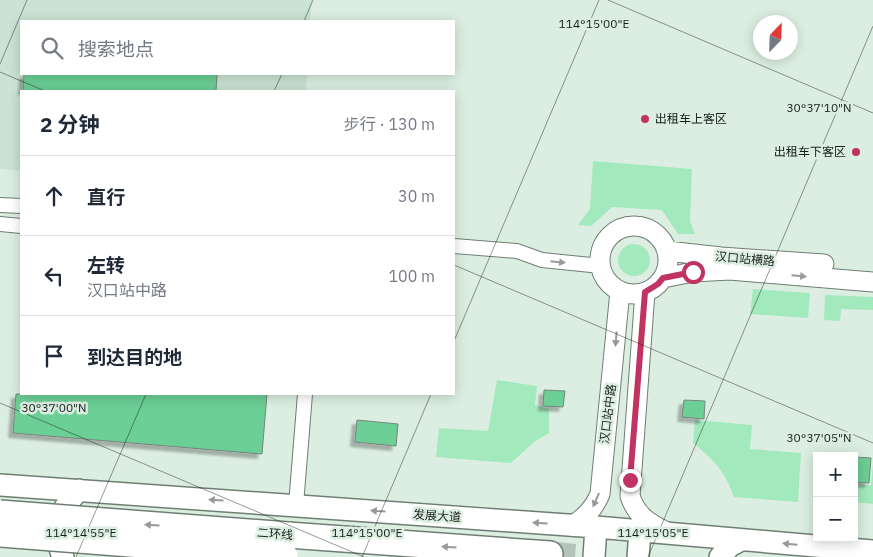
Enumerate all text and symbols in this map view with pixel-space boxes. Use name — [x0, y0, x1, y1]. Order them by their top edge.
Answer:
north arrow — [753, 15, 798, 60]
text: 114°15'00"E — [559, 16, 629, 31]
search box — [20, 20, 455, 75]
icon: search — [38, 34, 66, 62]
text: 搜索地点 — [78, 37, 154, 61]
text: 30°37'10"N — [786, 100, 852, 115]
text: 2 分钟 — [40, 110, 100, 138]
place label: 出租车上客区 — [655, 111, 727, 126]
marker: 出租车上客区 — [639, 113, 651, 125]
text: 步行 · 130 m — [344, 114, 435, 134]
place label: 出租车下客区 — [774, 144, 846, 159]
marker: 出租车下客区 — [850, 146, 862, 158]
icon: ahead — [40, 182, 68, 210]
text: 直行 — [87, 185, 125, 209]
text: 30 m — [398, 186, 435, 206]
street label: 汉口站横路 — [714, 248, 776, 269]
text: 左转 — [87, 253, 125, 277]
one-way arrow — [551, 258, 567, 266]
route start — [682, 261, 705, 284]
icon: left — [40, 262, 68, 290]
text: 100 m — [388, 266, 435, 286]
one-way arrow — [791, 272, 807, 280]
text: 汉口站中路 — [87, 280, 167, 300]
one-way arrow — [612, 332, 620, 348]
icon: arrive — [40, 342, 68, 370]
text: 到达目的地 — [87, 345, 182, 369]
street label: 汉口站中路 — [596, 383, 619, 445]
text: 30°37'00"N — [21, 400, 87, 415]
text: 30°37'05"N — [786, 430, 852, 445]
map controls — [813, 452, 858, 542]
button: + — [813, 452, 858, 497]
route end — [619, 469, 642, 492]
one-way arrow — [592, 493, 600, 507]
one-way arrow — [208, 495, 224, 503]
button: − — [813, 497, 858, 542]
street label: 发展大道 — [413, 506, 462, 525]
one-way arrow — [370, 507, 386, 515]
one-way arrow — [532, 519, 548, 527]
one-way arrow — [144, 521, 160, 529]
text: 114°14'55"E — [46, 525, 116, 540]
street label: 二环线 — [257, 525, 294, 542]
text: 114°15'00"E — [332, 525, 402, 540]
text: 114°15'05"E — [618, 525, 688, 540]
one-way arrow — [781, 540, 797, 548]
one-way arrow — [440, 543, 456, 551]

